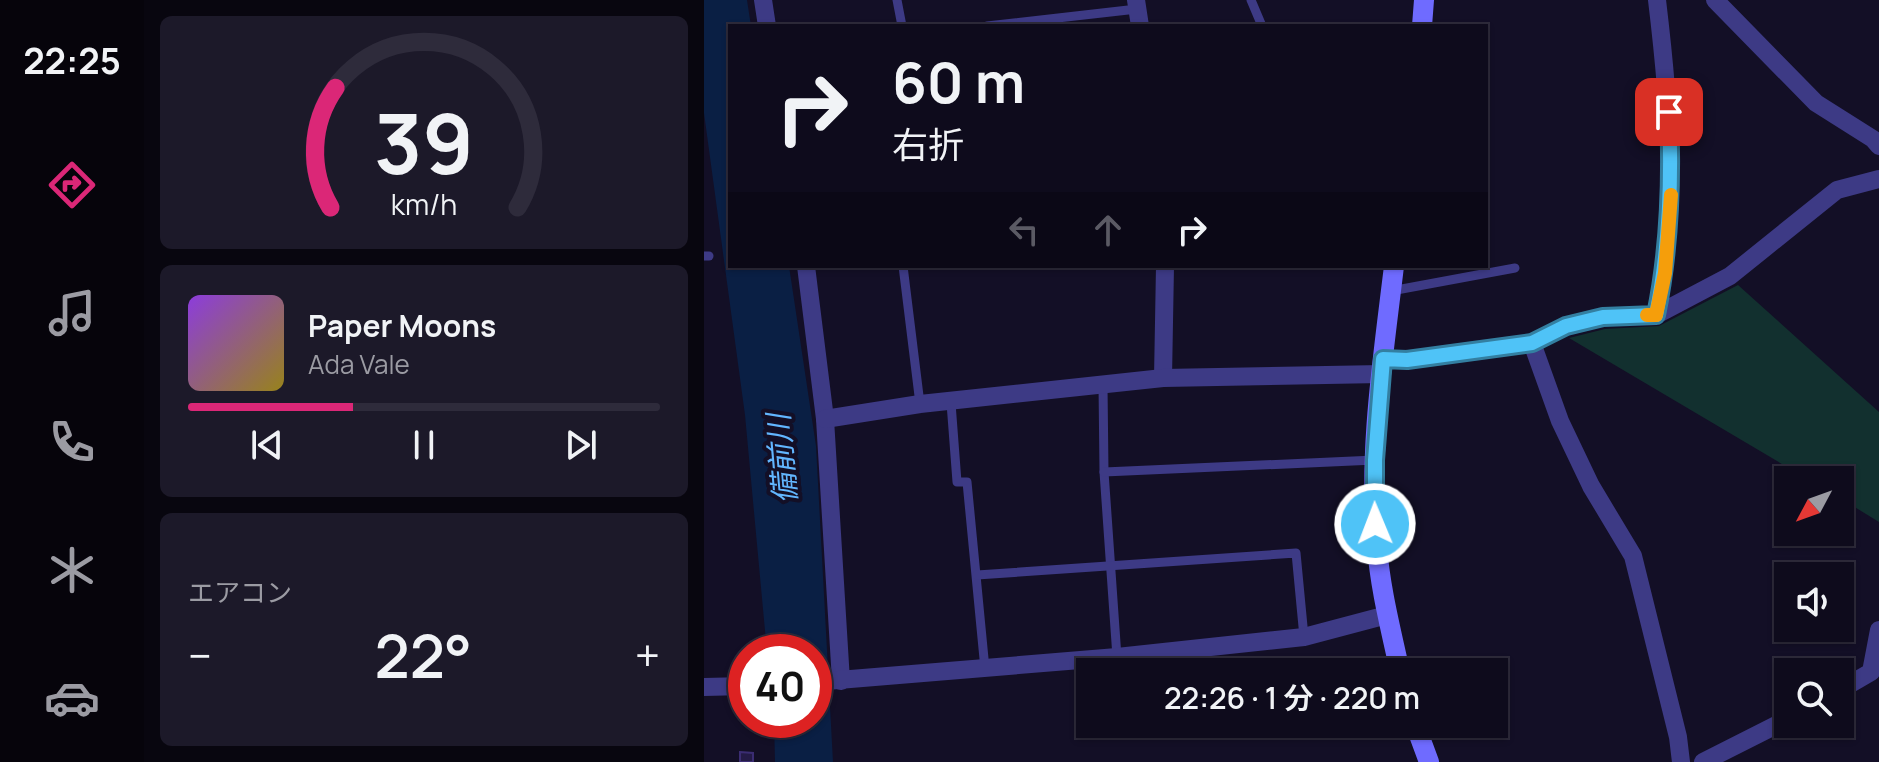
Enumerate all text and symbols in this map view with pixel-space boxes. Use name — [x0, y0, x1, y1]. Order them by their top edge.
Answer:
text: 22:25 — [23, 36, 121, 85]
text: 60 m — [892, 43, 1025, 120]
icon: right — [760, 56, 864, 160]
pin — [1635, 78, 1703, 146]
text: 39 — [374, 85, 474, 199]
icon: arrive — [1647, 90, 1691, 134]
text: 右折 — [892, 120, 964, 169]
icon: directions — [44, 157, 100, 213]
text: km/h — [391, 186, 457, 225]
icon: left — [1002, 208, 1046, 252]
icon: ahead — [1086, 208, 1130, 252]
icon: right — [1170, 208, 1214, 252]
icon: music — [44, 285, 100, 341]
text: Paper Moons — [308, 305, 496, 346]
text: Ada Vale — [308, 346, 410, 382]
water label: 備前川 — [756, 409, 805, 506]
icon: phone — [44, 414, 100, 470]
icon: previous — [245, 423, 289, 467]
icon: pause — [402, 423, 446, 467]
icon: next — [559, 423, 603, 467]
north arrow — [1774, 466, 1854, 546]
map controls — [1774, 466, 1854, 738]
position arrow — [1333, 482, 1417, 566]
icon: climate — [44, 542, 100, 598]
button: sound — [1774, 562, 1854, 642]
text: エアコン — [188, 574, 292, 610]
text: 22° — [374, 614, 472, 696]
text: − — [188, 625, 212, 685]
text: + — [635, 625, 660, 685]
speed limit sign: 40 — [728, 634, 832, 738]
button: search — [1774, 658, 1854, 738]
icon: car — [44, 670, 100, 726]
text: 22:26 · 1 分 · 220 m — [1164, 677, 1420, 718]

